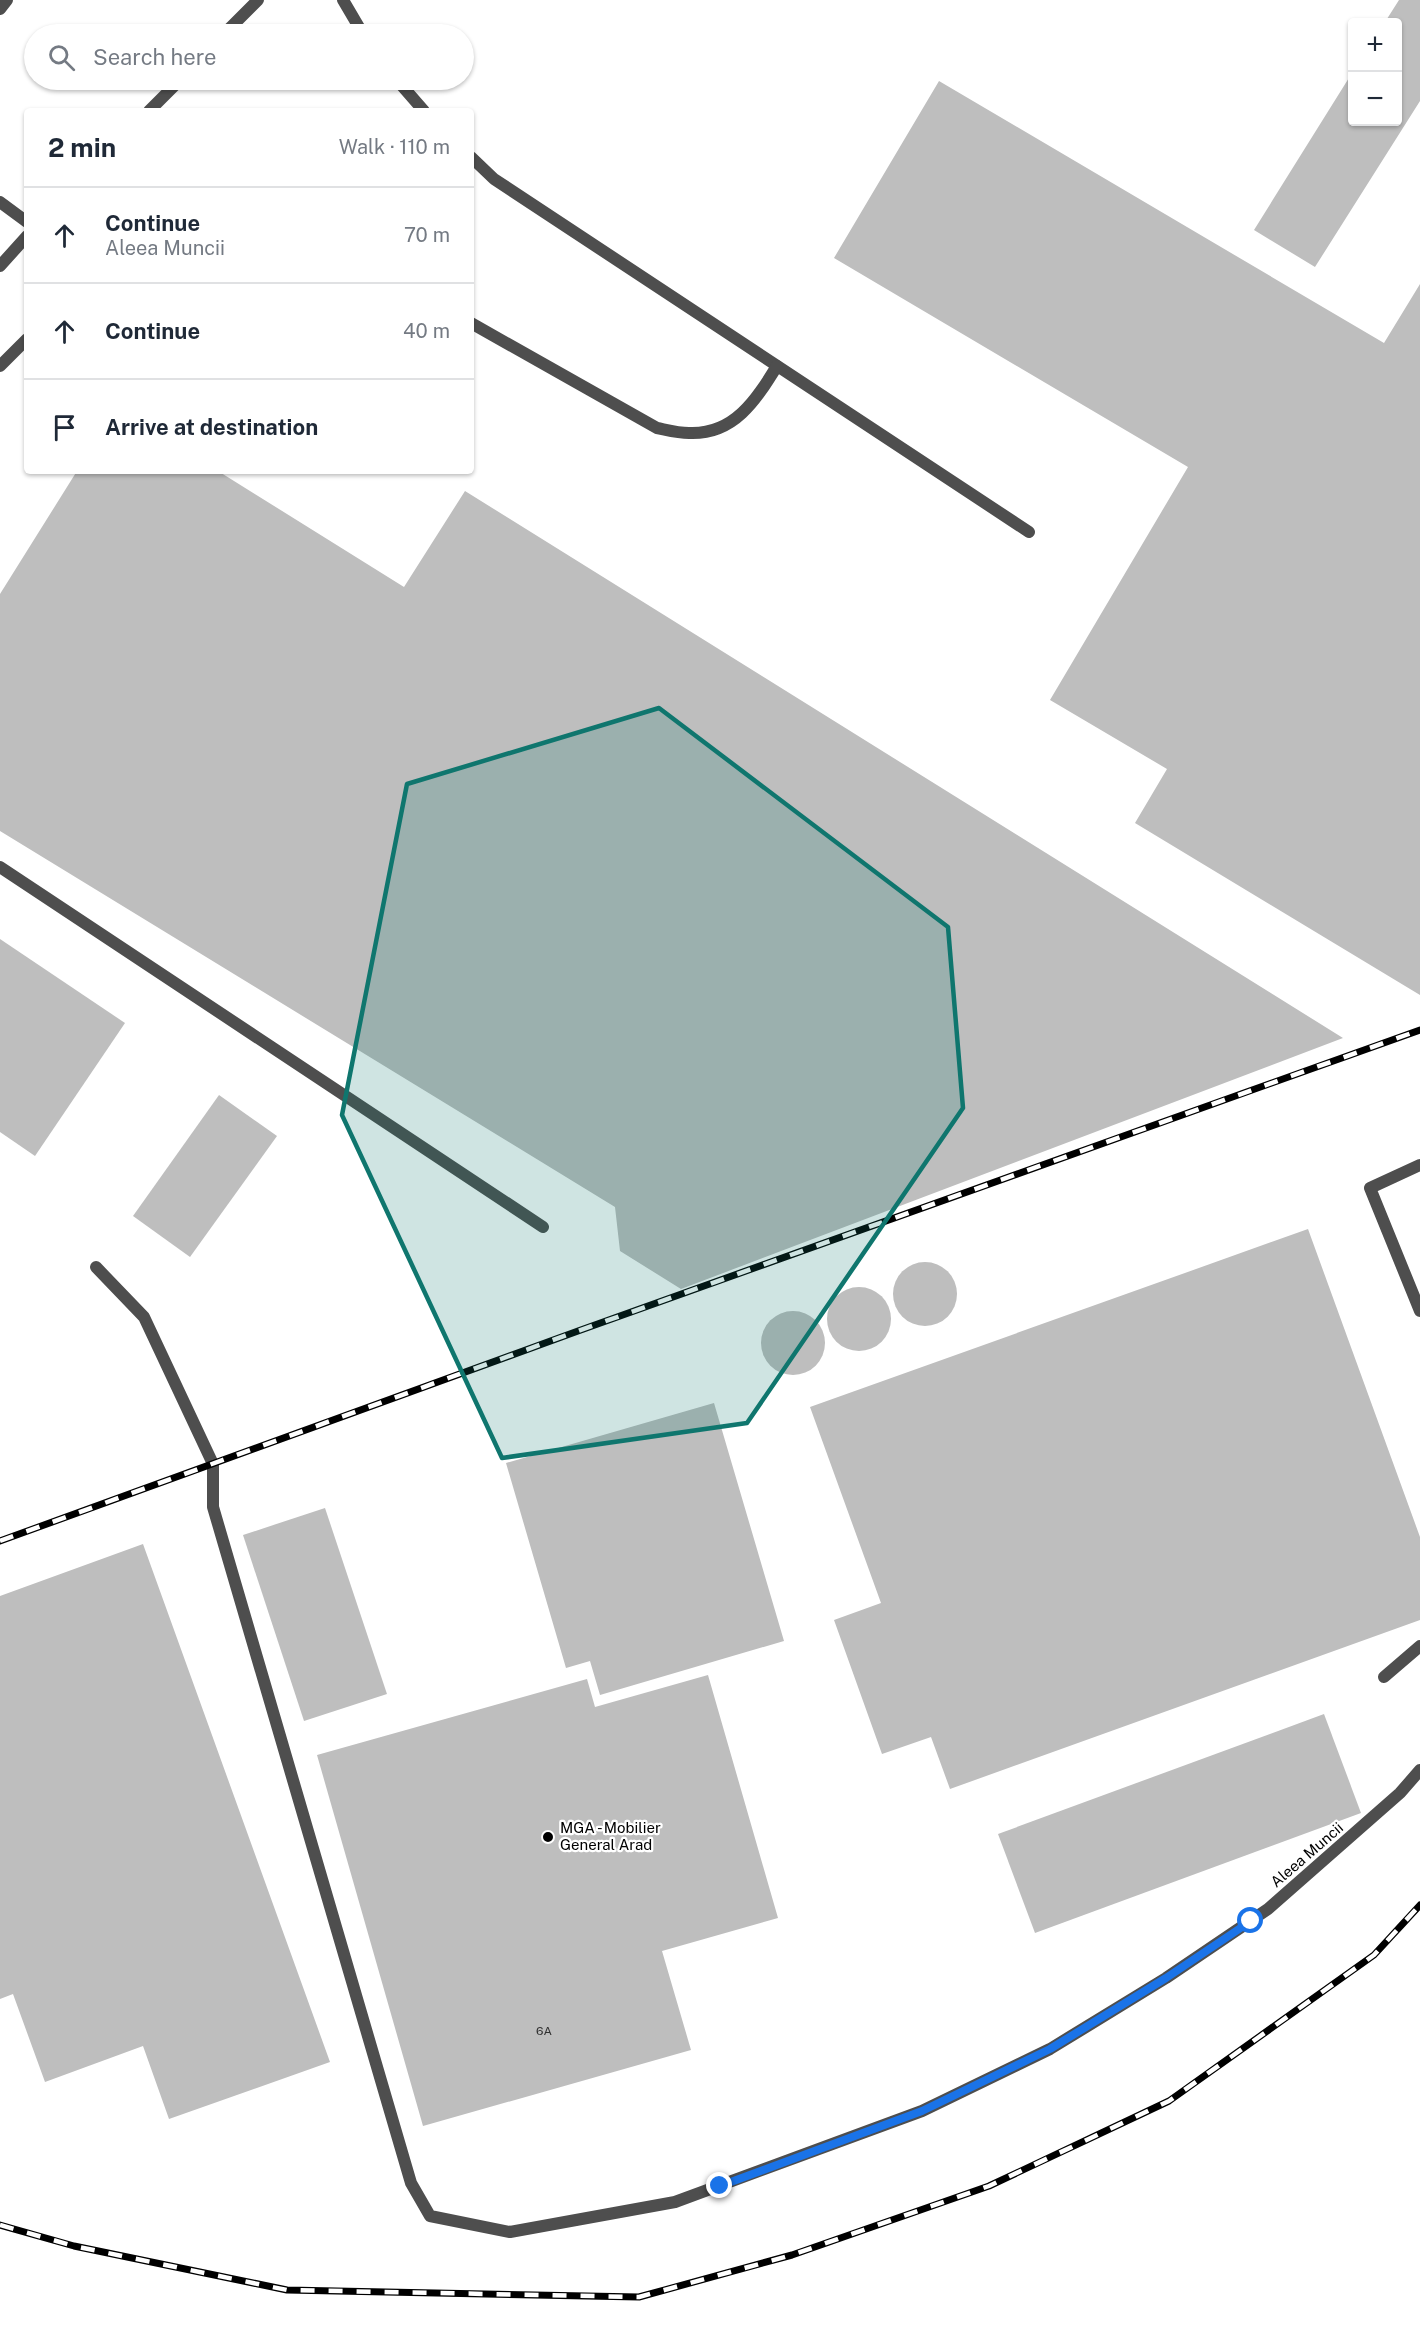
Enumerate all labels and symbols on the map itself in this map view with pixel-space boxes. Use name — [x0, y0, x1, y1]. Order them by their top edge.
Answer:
place label: MGA - Mobilier General Arad — [560, 1819, 661, 1853]
street label: Aleea Muncii — [1267, 1819, 1346, 1891]
marker: MGA - Mobilier General Arad — [541, 1830, 555, 1844]
route start — [1237, 1907, 1263, 1933]
house number: 6A — [536, 2024, 552, 2038]
route end — [706, 2172, 732, 2198]

